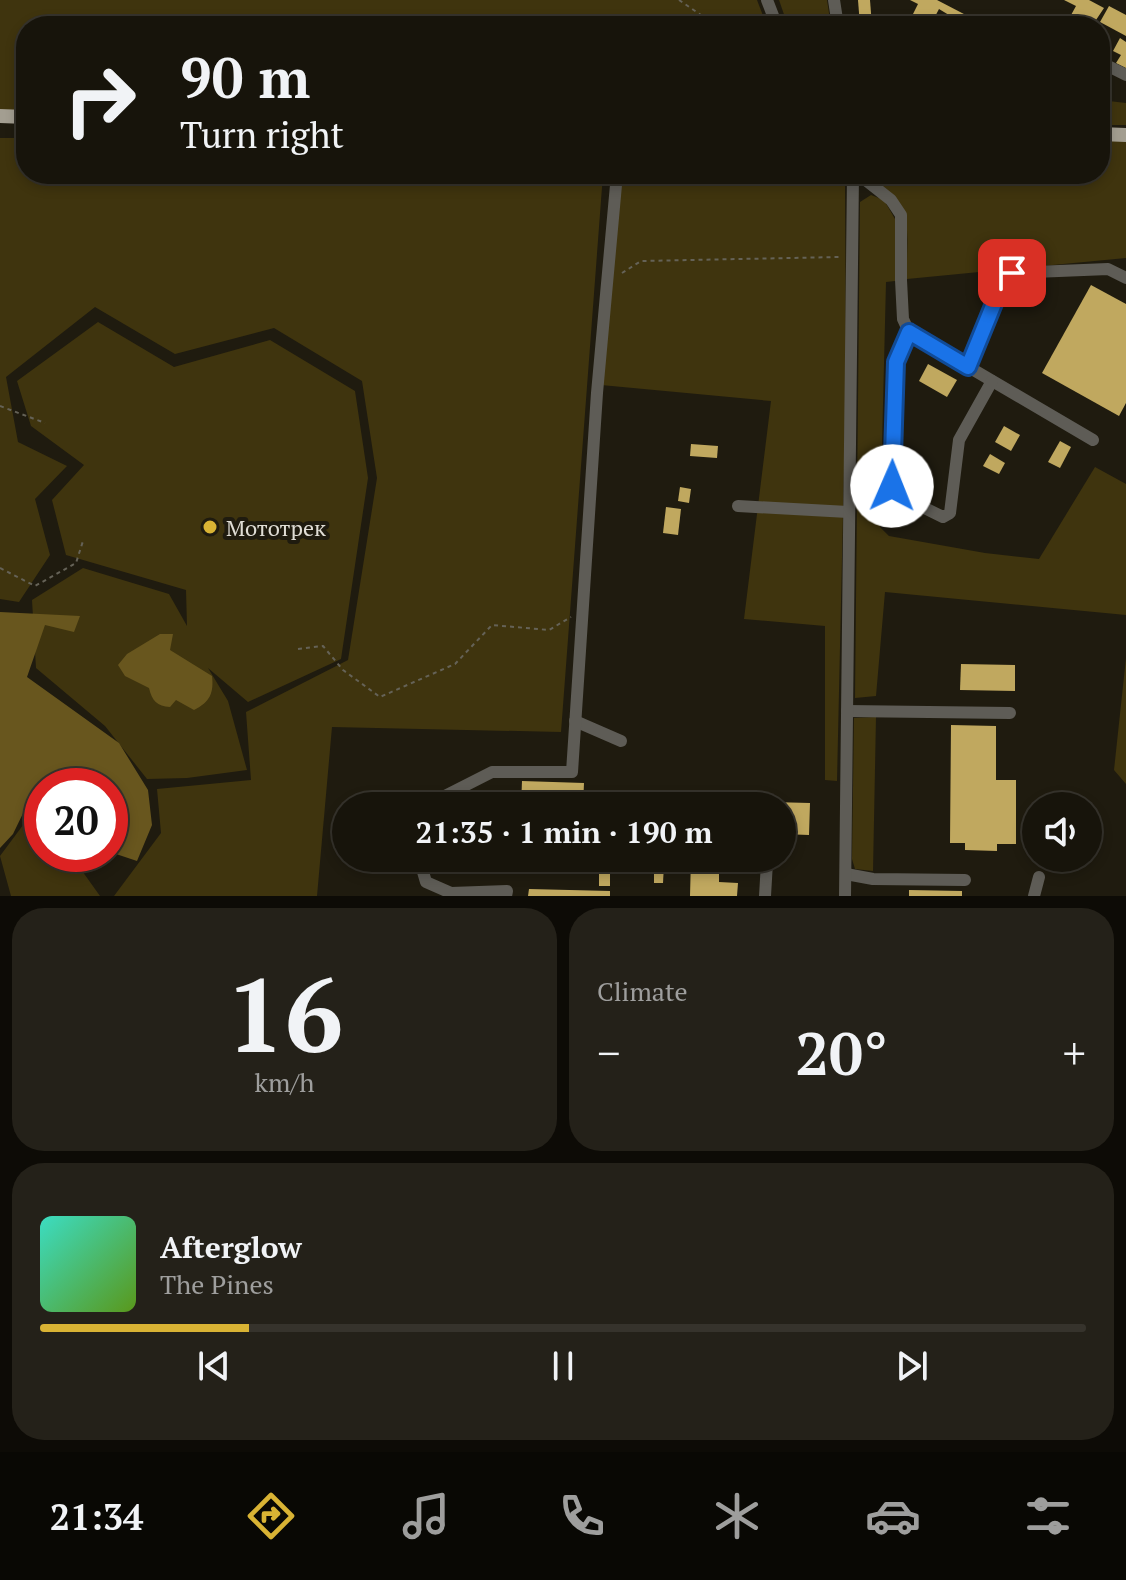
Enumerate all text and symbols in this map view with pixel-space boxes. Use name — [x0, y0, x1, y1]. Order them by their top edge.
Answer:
text: 90 m — [180, 40, 310, 114]
icon: right — [48, 48, 152, 152]
text: Turn right — [180, 111, 344, 158]
pin — [978, 239, 1046, 307]
icon: arrive — [990, 251, 1034, 295]
position arrow — [850, 444, 934, 528]
place label: Мототрек — [226, 513, 326, 542]
marker: Мототрек — [201, 518, 219, 536]
speed limit sign: 20 — [24, 768, 128, 872]
map controls — [1022, 792, 1102, 872]
button: sound — [1022, 792, 1102, 872]
text: 21:35 · 1 min · 190 m — [416, 812, 712, 852]
text: 16 — [226, 944, 343, 1082]
text: Climate — [597, 974, 688, 1008]
text: 20° — [795, 1013, 888, 1092]
text: − — [597, 1023, 620, 1082]
text: + — [1063, 1023, 1086, 1082]
text: km/h — [254, 1065, 315, 1099]
text: Afterglow — [160, 1227, 302, 1267]
text: The Pines — [160, 1267, 274, 1301]
icon: previous — [192, 1344, 236, 1388]
icon: pause — [541, 1344, 585, 1388]
icon: next — [890, 1344, 934, 1388]
icon: directions — [243, 1488, 299, 1544]
icon: music — [398, 1488, 454, 1544]
icon: phone — [554, 1488, 610, 1544]
icon: climate — [709, 1488, 765, 1544]
icon: car — [865, 1488, 921, 1544]
icon: filters — [1020, 1488, 1076, 1544]
text: 21:34 — [50, 1493, 143, 1540]

